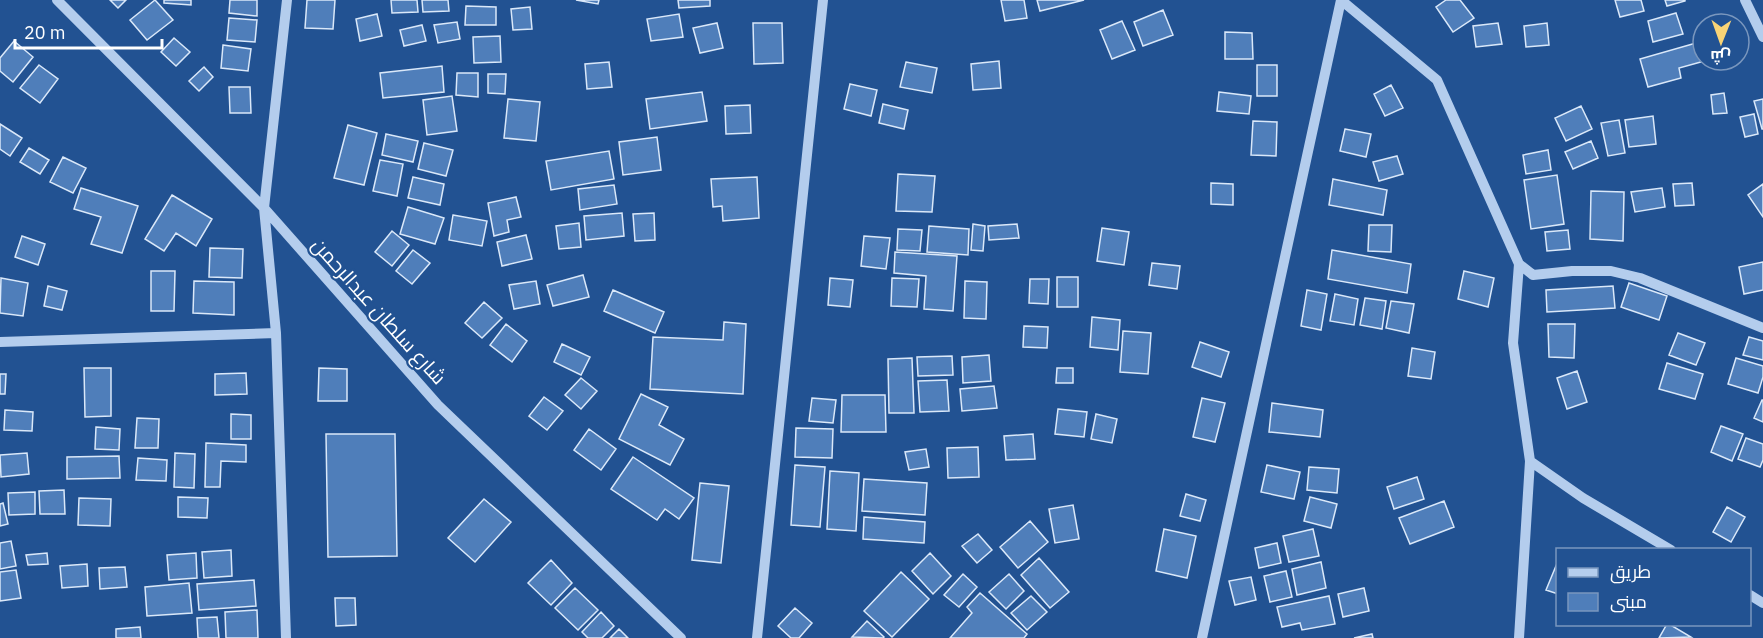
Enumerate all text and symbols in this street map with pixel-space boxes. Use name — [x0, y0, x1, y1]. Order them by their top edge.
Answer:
scale bar — [15, 12, 162, 50]
north arrow — [1691, 12, 1751, 72]
text: 20 m — [24, 21, 66, 44]
text: ش — [1710, 47, 1731, 67]
street label: شارع سلطان عبدالرحمن — [305, 231, 453, 391]
legend — [1556, 548, 1751, 626]
text: طريق — [1610, 560, 1651, 584]
text: مبنى — [1610, 590, 1647, 613]

